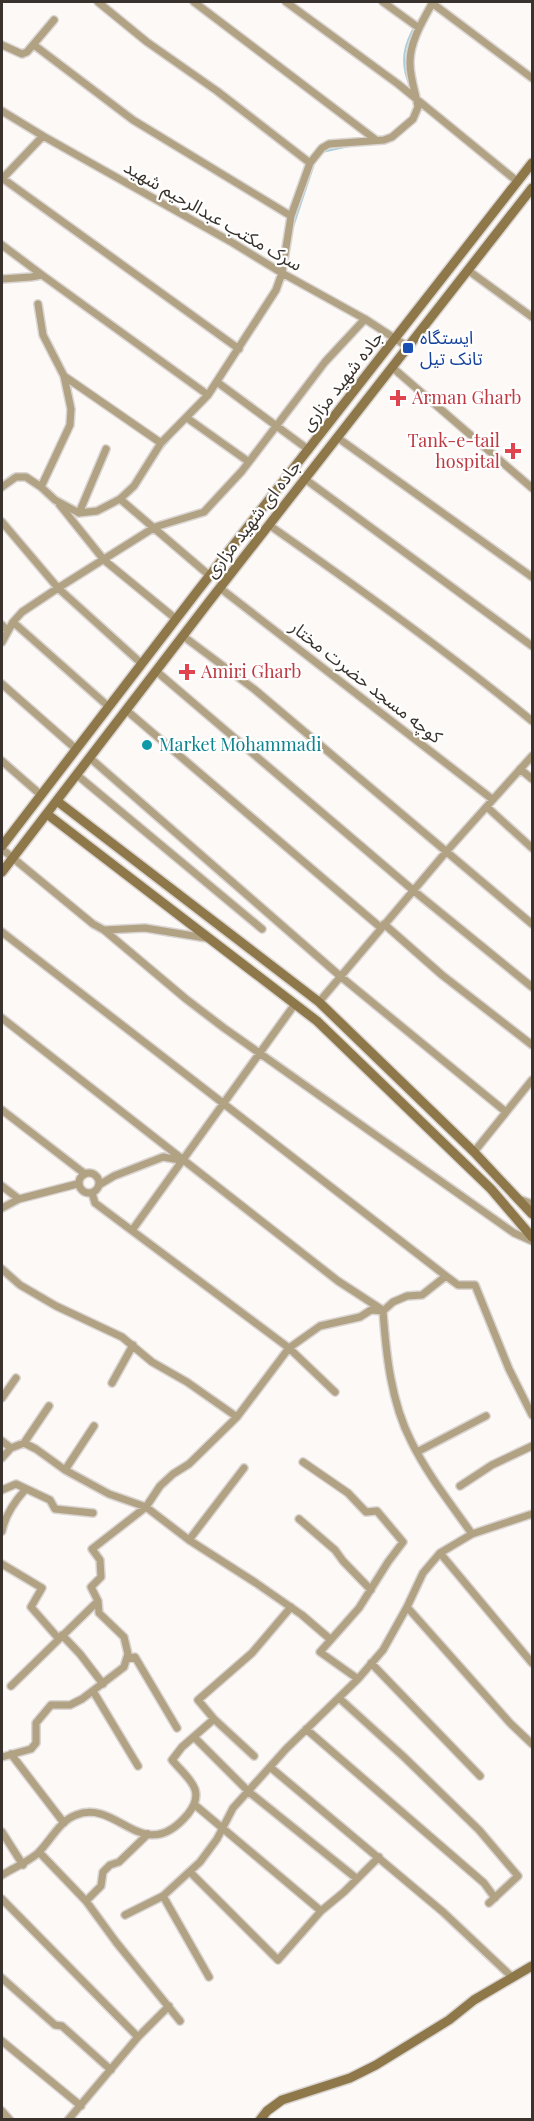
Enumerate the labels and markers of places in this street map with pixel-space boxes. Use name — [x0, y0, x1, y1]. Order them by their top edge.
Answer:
place label: ایستگاه تانک تیل — [420, 325, 483, 370]
marker: ایستگاه تانک تیل — [401, 341, 415, 355]
place label: Arman Gharb — [411, 385, 521, 409]
marker: Arman Gharb — [389, 389, 407, 407]
place label: Tank-e-tail hospital — [407, 428, 500, 473]
marker: Tank-e-tail hospital — [504, 442, 522, 460]
place label: Amiri Gharb — [200, 659, 301, 683]
marker: Amiri Gharb — [178, 663, 196, 681]
place label: Market Mohammadi — [159, 732, 322, 756]
marker: Market Mohammadi — [140, 738, 154, 752]

